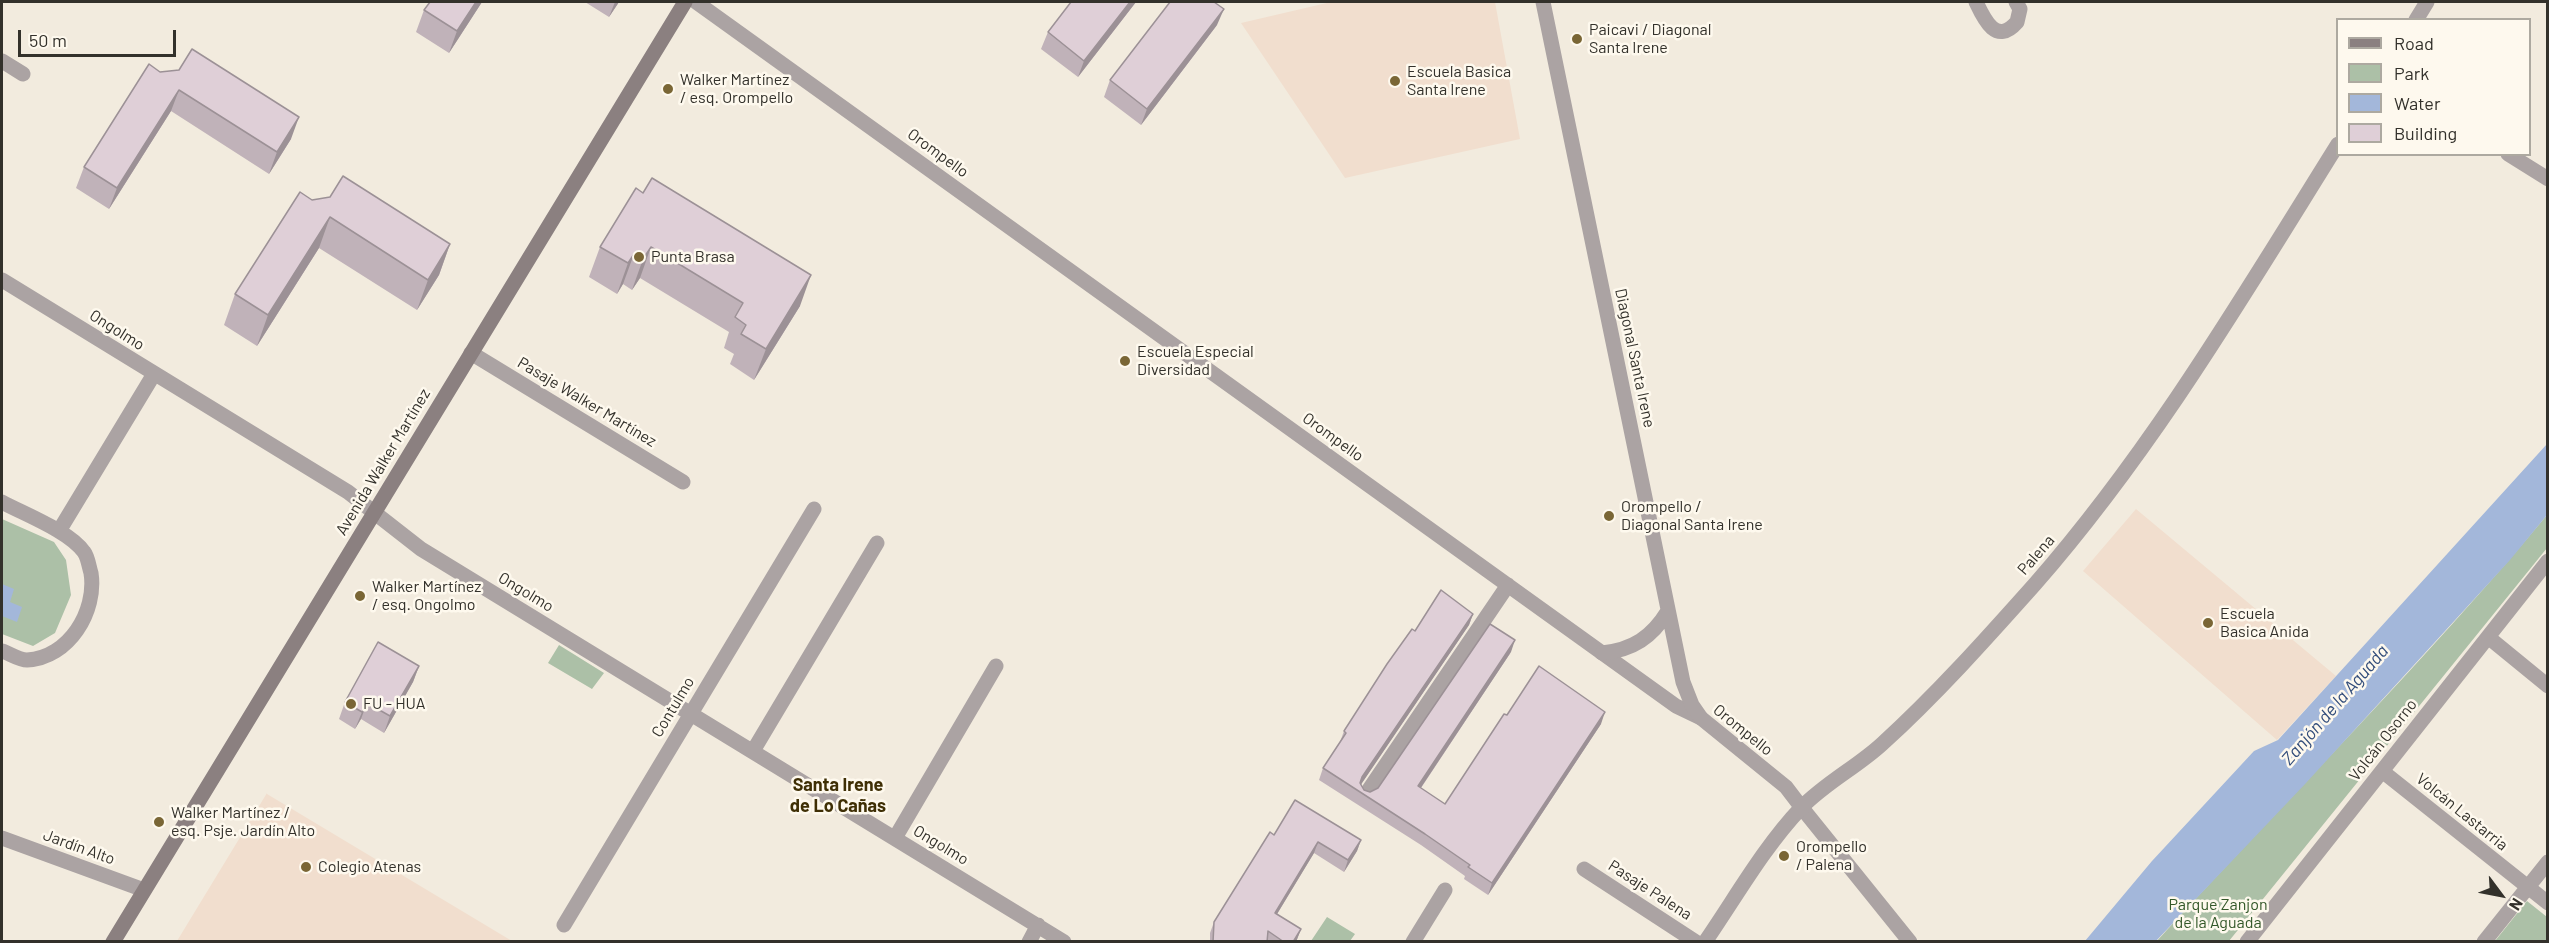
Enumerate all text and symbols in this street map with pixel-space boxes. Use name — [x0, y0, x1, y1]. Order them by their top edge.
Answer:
scale bar — [21, 18, 178, 56]
legend — [2336, 18, 2531, 156]
place label: Paicavi / Diagonal Santa Irene — [1589, 20, 1711, 58]
text: 50 m — [29, 29, 67, 51]
marker: Paicavi / Diagonal Santa Irene — [1570, 32, 1584, 46]
text: Road — [2394, 32, 2434, 54]
place label: Escuela Basica Santa Irene — [1407, 62, 1511, 100]
text: Park — [2394, 62, 2429, 84]
place label: Walker Martínez / esq. Orompello — [680, 70, 793, 108]
marker: Escuela Basica Santa Irene — [1388, 74, 1402, 88]
marker: Walker Martínez / esq. Orompello — [661, 82, 675, 96]
text: Water — [2394, 92, 2441, 114]
text: Building — [2394, 122, 2457, 144]
street label: Orompello — [904, 124, 972, 182]
place label: Punta Brasa — [651, 247, 735, 267]
marker: Punta Brasa — [632, 250, 646, 264]
street label: Diagonal Santa Irene — [1611, 287, 1659, 429]
street label: Ongolmo — [86, 306, 148, 354]
place label: Escuela Especial Diversidad — [1137, 342, 1254, 380]
street label: Pasaje Walker Martínez — [514, 353, 660, 451]
marker: Escuela Especial Diversidad — [1118, 354, 1132, 368]
street label: Avenida Walker Martínez — [332, 385, 434, 539]
street label: Orompello — [1299, 408, 1367, 466]
place label: Orompello / Diagonal Santa Irene — [1621, 497, 1763, 535]
marker: Orompello / Diagonal Santa Irene — [1602, 509, 1616, 523]
street label: Palena — [2013, 531, 2059, 579]
street label: Ongolmo — [495, 568, 557, 616]
place label: Walker Martínez / esq. Ongolmo — [372, 577, 481, 615]
marker: Walker Martínez / esq. Ongolmo — [353, 589, 367, 603]
place label: Escuela Basica Anida — [2220, 604, 2309, 642]
marker: Escuela Basica Anida — [2201, 616, 2215, 630]
water label: Zanjón de la Aguada — [2277, 641, 2393, 769]
street label: Contulmo — [648, 673, 698, 741]
place label: FU - HUA — [363, 694, 426, 714]
street label: Volcán Osorno — [2345, 695, 2421, 785]
marker: FU - HUA — [344, 697, 358, 711]
street label: Orompello — [1709, 700, 1777, 760]
street label: Volcán Lastarria — [2412, 769, 2512, 855]
district label: Santa Irene de Lo Cañas — [790, 774, 886, 816]
place label: Walker Martínez / esq. Psje. Jardín Alto — [171, 803, 315, 841]
marker: Walker Martínez / esq. Psje. Jardín Alto — [152, 815, 166, 829]
street label: Ongolmo — [910, 821, 972, 869]
street label: Jardín Alto — [41, 825, 117, 869]
place label: Orompello / Palena — [1796, 837, 1867, 875]
marker: Orompello / Palena — [1777, 849, 1791, 863]
street label: Pasaje Palena — [1605, 856, 1695, 924]
place label: Colegio Atenas — [318, 857, 421, 877]
marker: Colegio Atenas — [299, 860, 313, 874]
north arrow — [2471, 865, 2531, 925]
park label: Parque Zanjon de la Aguada — [2168, 895, 2268, 933]
text: N — [2506, 895, 2528, 914]

